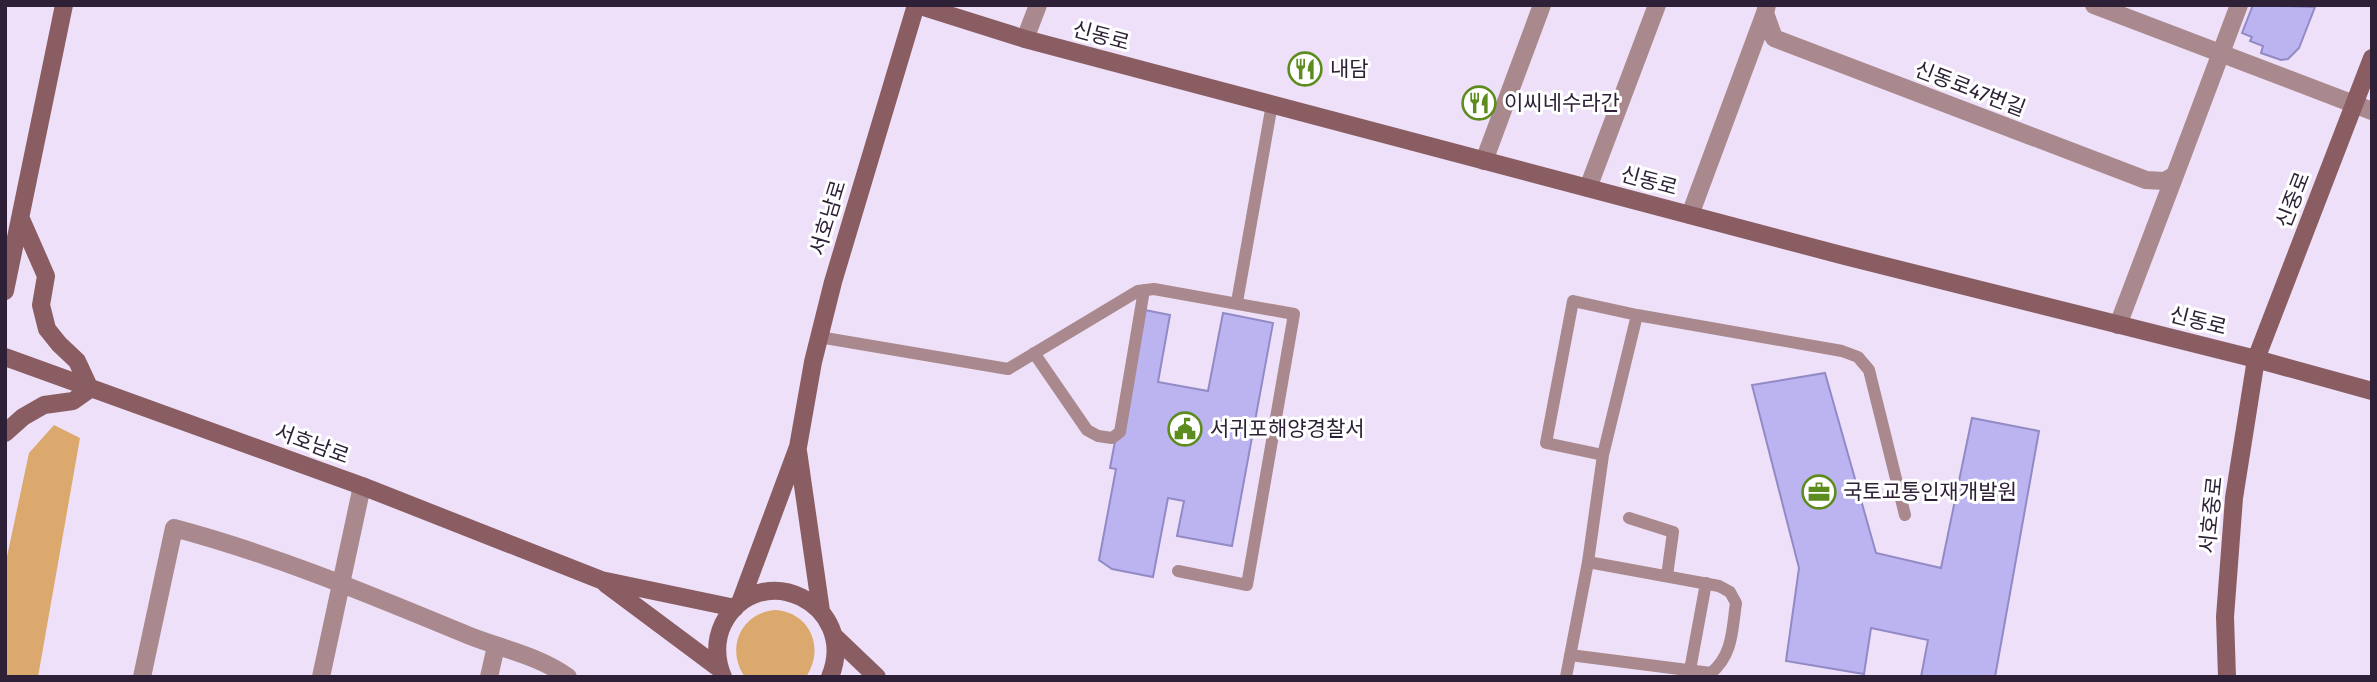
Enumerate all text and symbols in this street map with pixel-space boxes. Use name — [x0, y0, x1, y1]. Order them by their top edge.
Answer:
street label: 신동로 — [1070, 16, 1132, 56]
restaurant icon: 내담 — [1286, 50, 1324, 88]
place label: 내담 — [1330, 56, 1369, 82]
street label: 신동로47번길 — [1911, 56, 2029, 122]
restaurant icon: 이씨네수라간 — [1460, 84, 1498, 122]
place label: 이씨네수라간 — [1504, 90, 1620, 116]
street label: 신동로 — [1618, 161, 1680, 201]
street label: 신중로 — [2270, 168, 2316, 232]
street label: 서호남로 — [804, 177, 852, 259]
street label: 신동로 — [2167, 301, 2229, 341]
public building icon: 서귀포해양경찰서 — [1166, 410, 1204, 448]
place label: 서귀포해양경찰서 — [1210, 416, 1365, 442]
street label: 서호남로 — [271, 419, 353, 469]
office icon: 국토교통인재개발원 — [1800, 473, 1838, 511]
street label: 서호중로 — [2194, 475, 2228, 555]
place label: 국토교통인재개발원 — [1843, 479, 2017, 505]

